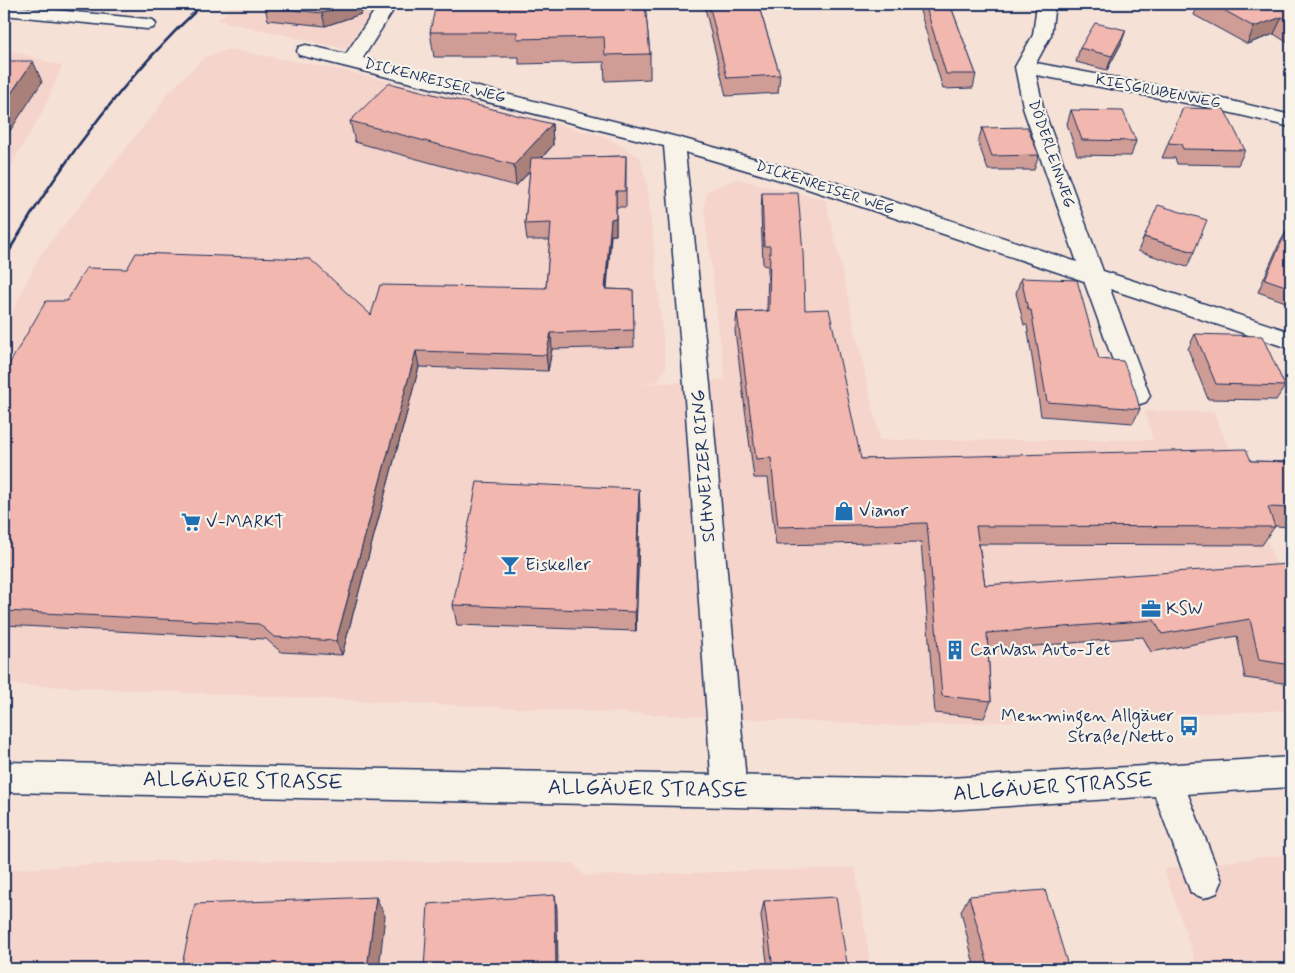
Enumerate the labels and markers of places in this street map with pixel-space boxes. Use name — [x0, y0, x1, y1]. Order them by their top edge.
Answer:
place label: Vianor — [859, 499, 909, 523]
shop icon: Vianor — [833, 500, 855, 522]
place label: V-MARKT — [206, 510, 284, 534]
supermarket icon: V-MARKT — [180, 511, 202, 533]
place label: Eiskeller — [525, 553, 591, 577]
bar icon: Eiskeller — [499, 554, 521, 576]
place label: KSW — [1166, 597, 1203, 621]
office icon: KSW — [1140, 598, 1162, 620]
place label: CarWash Auto-Jet — [970, 638, 1110, 662]
building icon: CarWash Auto-Jet — [944, 639, 966, 661]
place label: Memmingen Allgäuer Straße/Netto — [1001, 704, 1174, 749]
bus stop icon: Memmingen Allgäuer Straße/Netto — [1178, 715, 1200, 737]

